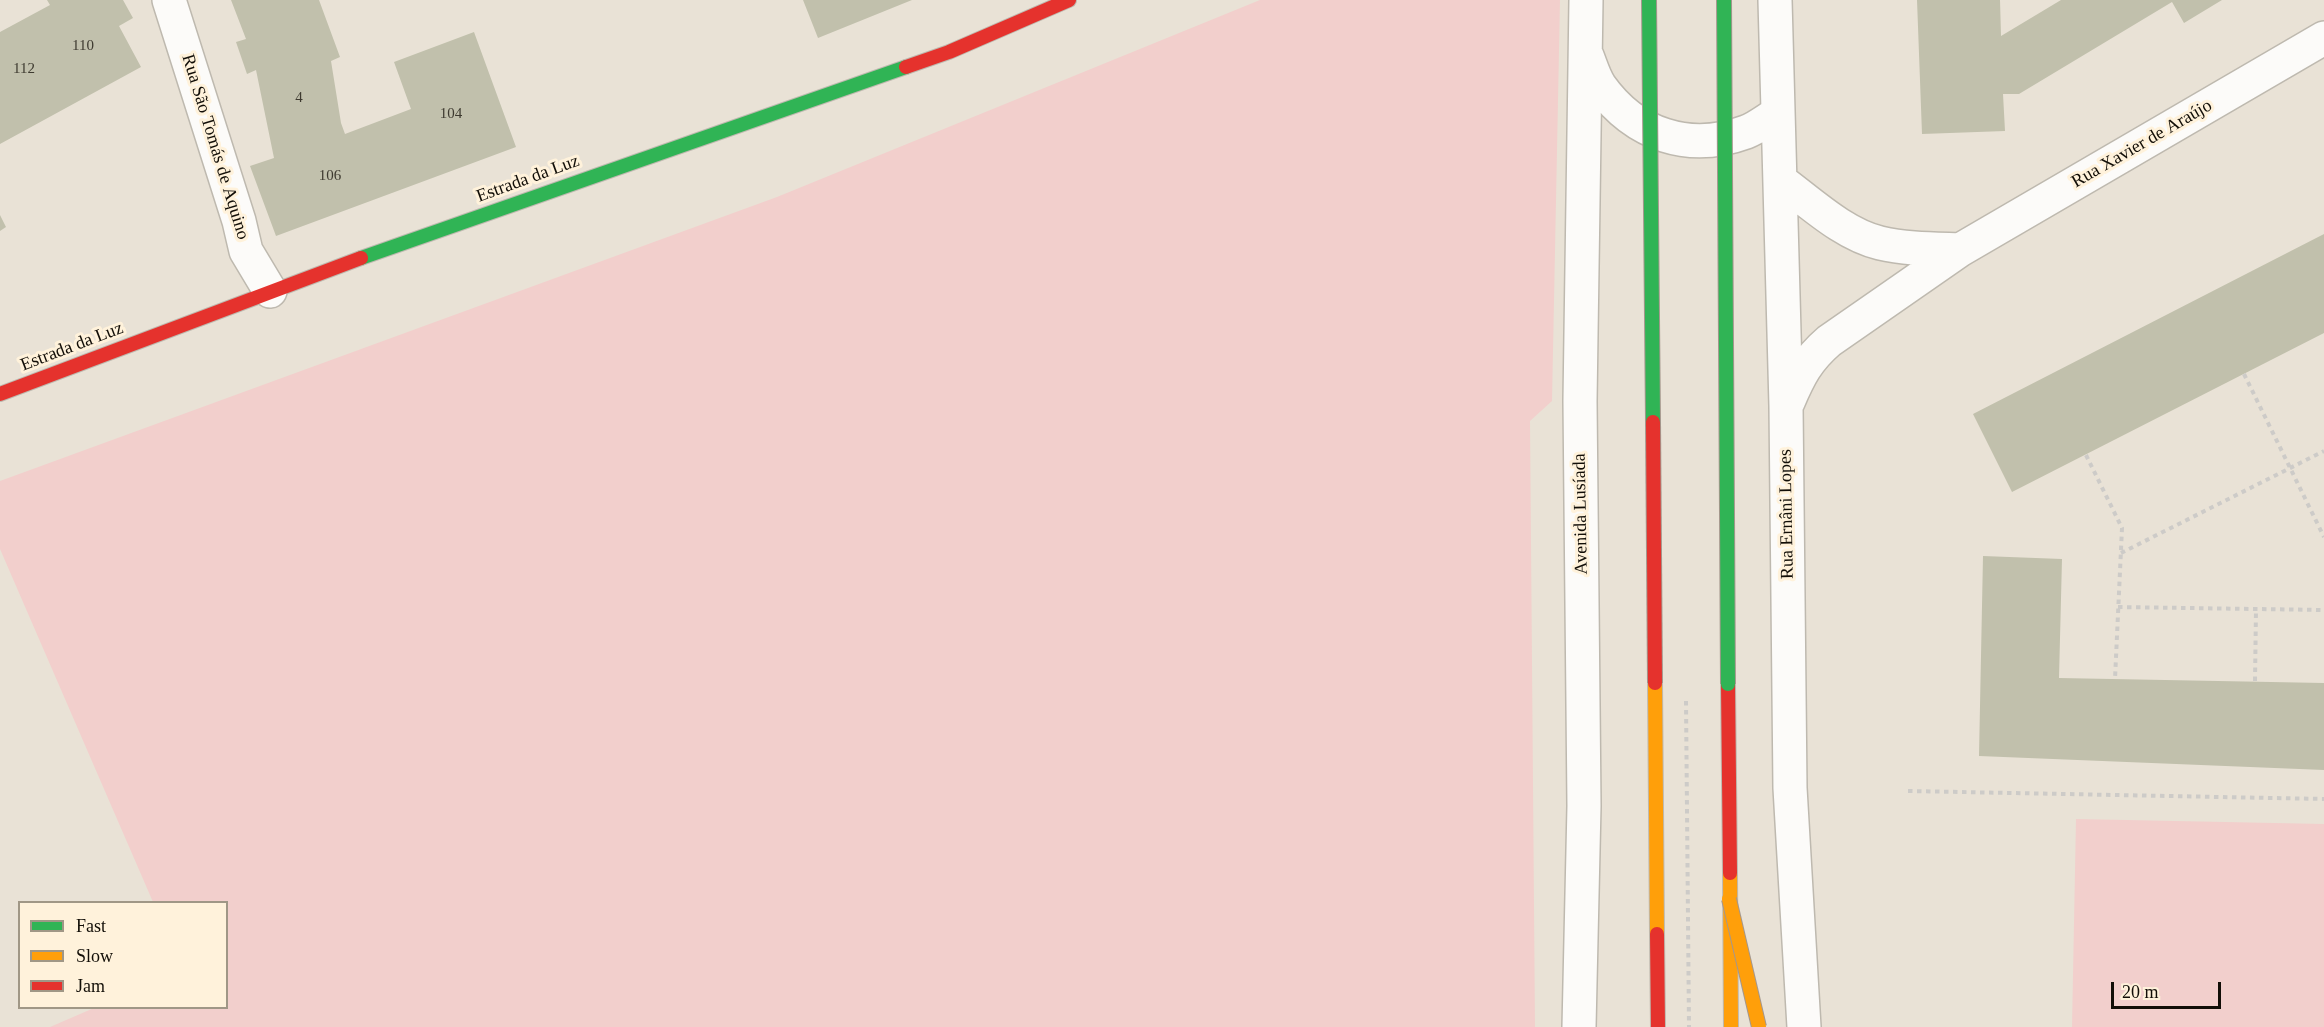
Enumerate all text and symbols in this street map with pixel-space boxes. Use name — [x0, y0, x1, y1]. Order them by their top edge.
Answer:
house number: 110 — [72, 37, 94, 55]
street label: Rua São Tomás de Aquino — [176, 52, 254, 242]
house number: 112 — [13, 60, 35, 78]
house number: 4 — [295, 89, 303, 107]
street label: Rua Xavier de Araújo — [2068, 95, 2216, 193]
house number: 104 — [440, 105, 462, 123]
street label: Estrada da Luz — [474, 150, 582, 208]
house number: 106 — [319, 167, 341, 185]
street label: Estrada da Luz — [18, 318, 126, 376]
street label: Rua Ernâni Lopes — [1775, 449, 1799, 579]
street label: Avenida Lusíada — [1569, 453, 1593, 575]
legend — [18, 901, 228, 1009]
text: Fast — [76, 916, 106, 936]
text: Slow — [76, 946, 113, 966]
scale bar — [2114, 970, 2224, 1008]
text: Jam — [76, 976, 105, 996]
text: 20 m — [2122, 982, 2159, 1002]

